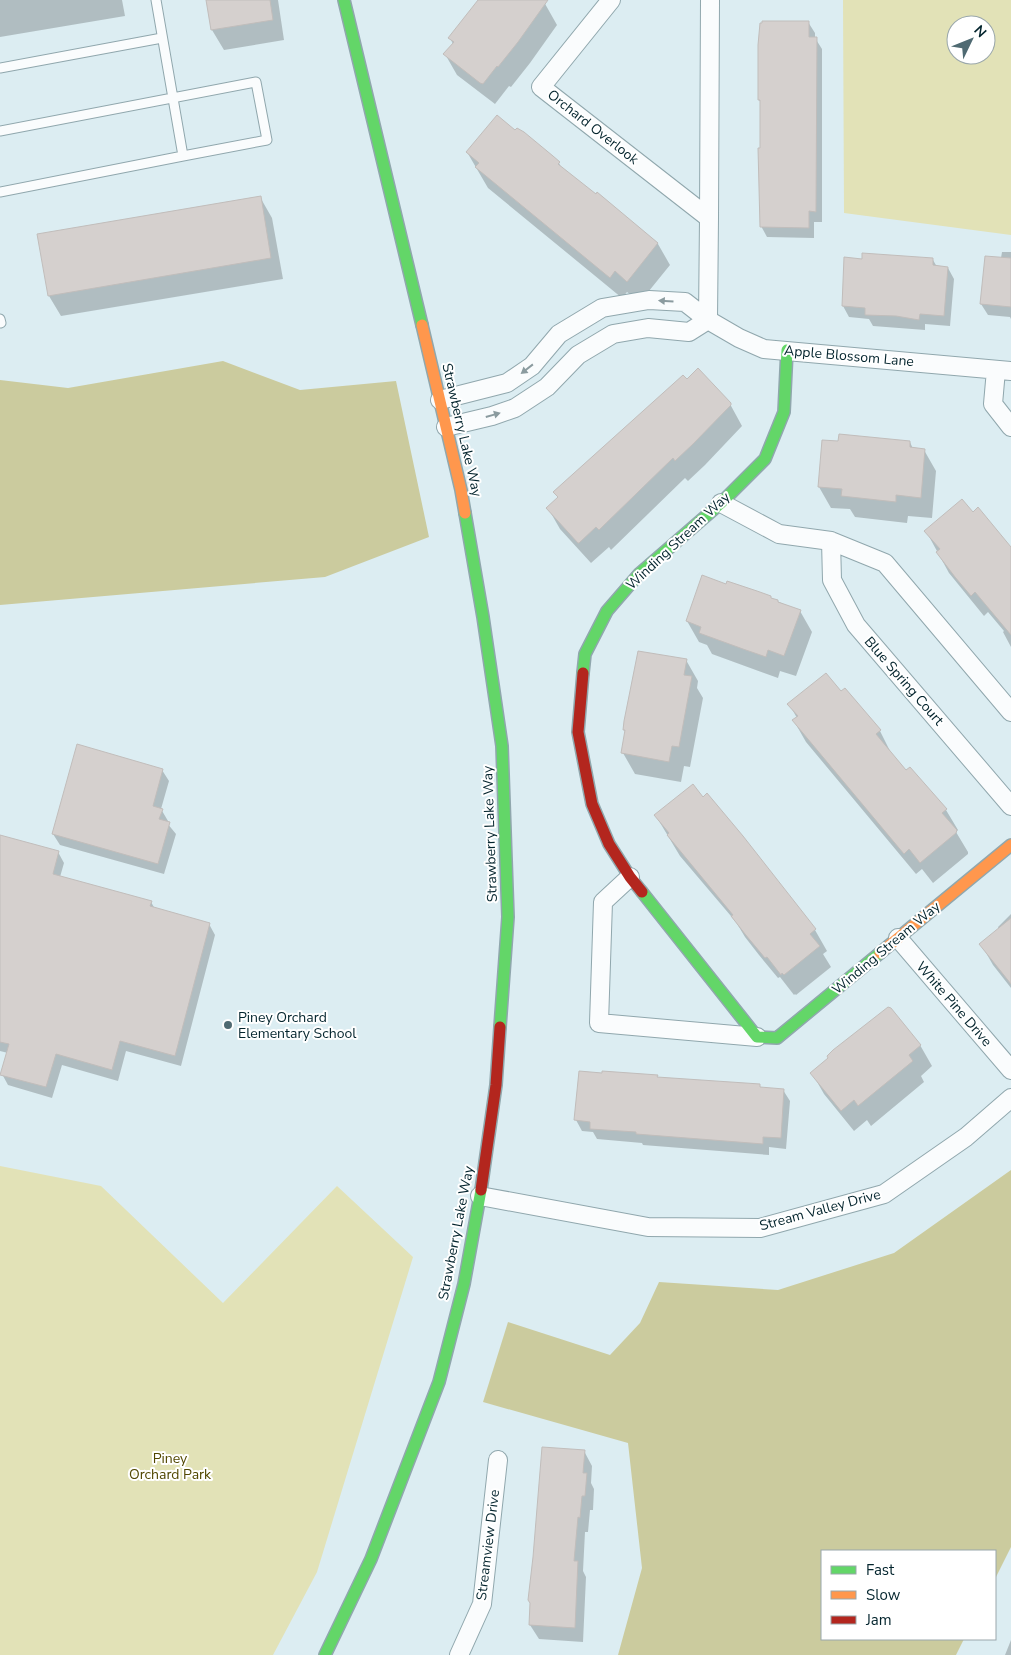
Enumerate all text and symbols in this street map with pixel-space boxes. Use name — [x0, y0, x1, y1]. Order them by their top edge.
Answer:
north arrow — [946, 15, 996, 65]
text: N — [970, 21, 991, 42]
street label: Orchard Overlook — [543, 85, 643, 169]
one-way arrow — [658, 296, 674, 304]
street label: Apple Blossom Lane — [783, 341, 915, 371]
street label: Strawberry Lake Way — [437, 361, 487, 499]
one-way arrow — [520, 364, 533, 374]
one-way arrow — [486, 411, 501, 419]
street label: Winding Stream Way — [622, 487, 735, 594]
street label: Blue Spring Court — [860, 632, 948, 730]
street label: Strawberry Lake Way — [478, 765, 502, 903]
street label: Winding Stream Way — [828, 897, 945, 999]
street label: White Pine Drive — [912, 957, 996, 1051]
place label: Piney Orchard Elementary School — [238, 1008, 357, 1043]
marker: Piney Orchard Elementary School — [222, 1019, 234, 1031]
street label: Strawberry Lake Way — [434, 1163, 478, 1302]
street label: Stream Valley Drive — [757, 1185, 883, 1235]
park label: Piney Orchard Park — [129, 1449, 212, 1484]
street label: Streamview Drive — [472, 1488, 504, 1602]
legend — [821, 1550, 996, 1640]
text: Fast — [866, 1560, 895, 1580]
text: Slow — [866, 1585, 901, 1605]
text: Jam — [865, 1610, 892, 1630]

